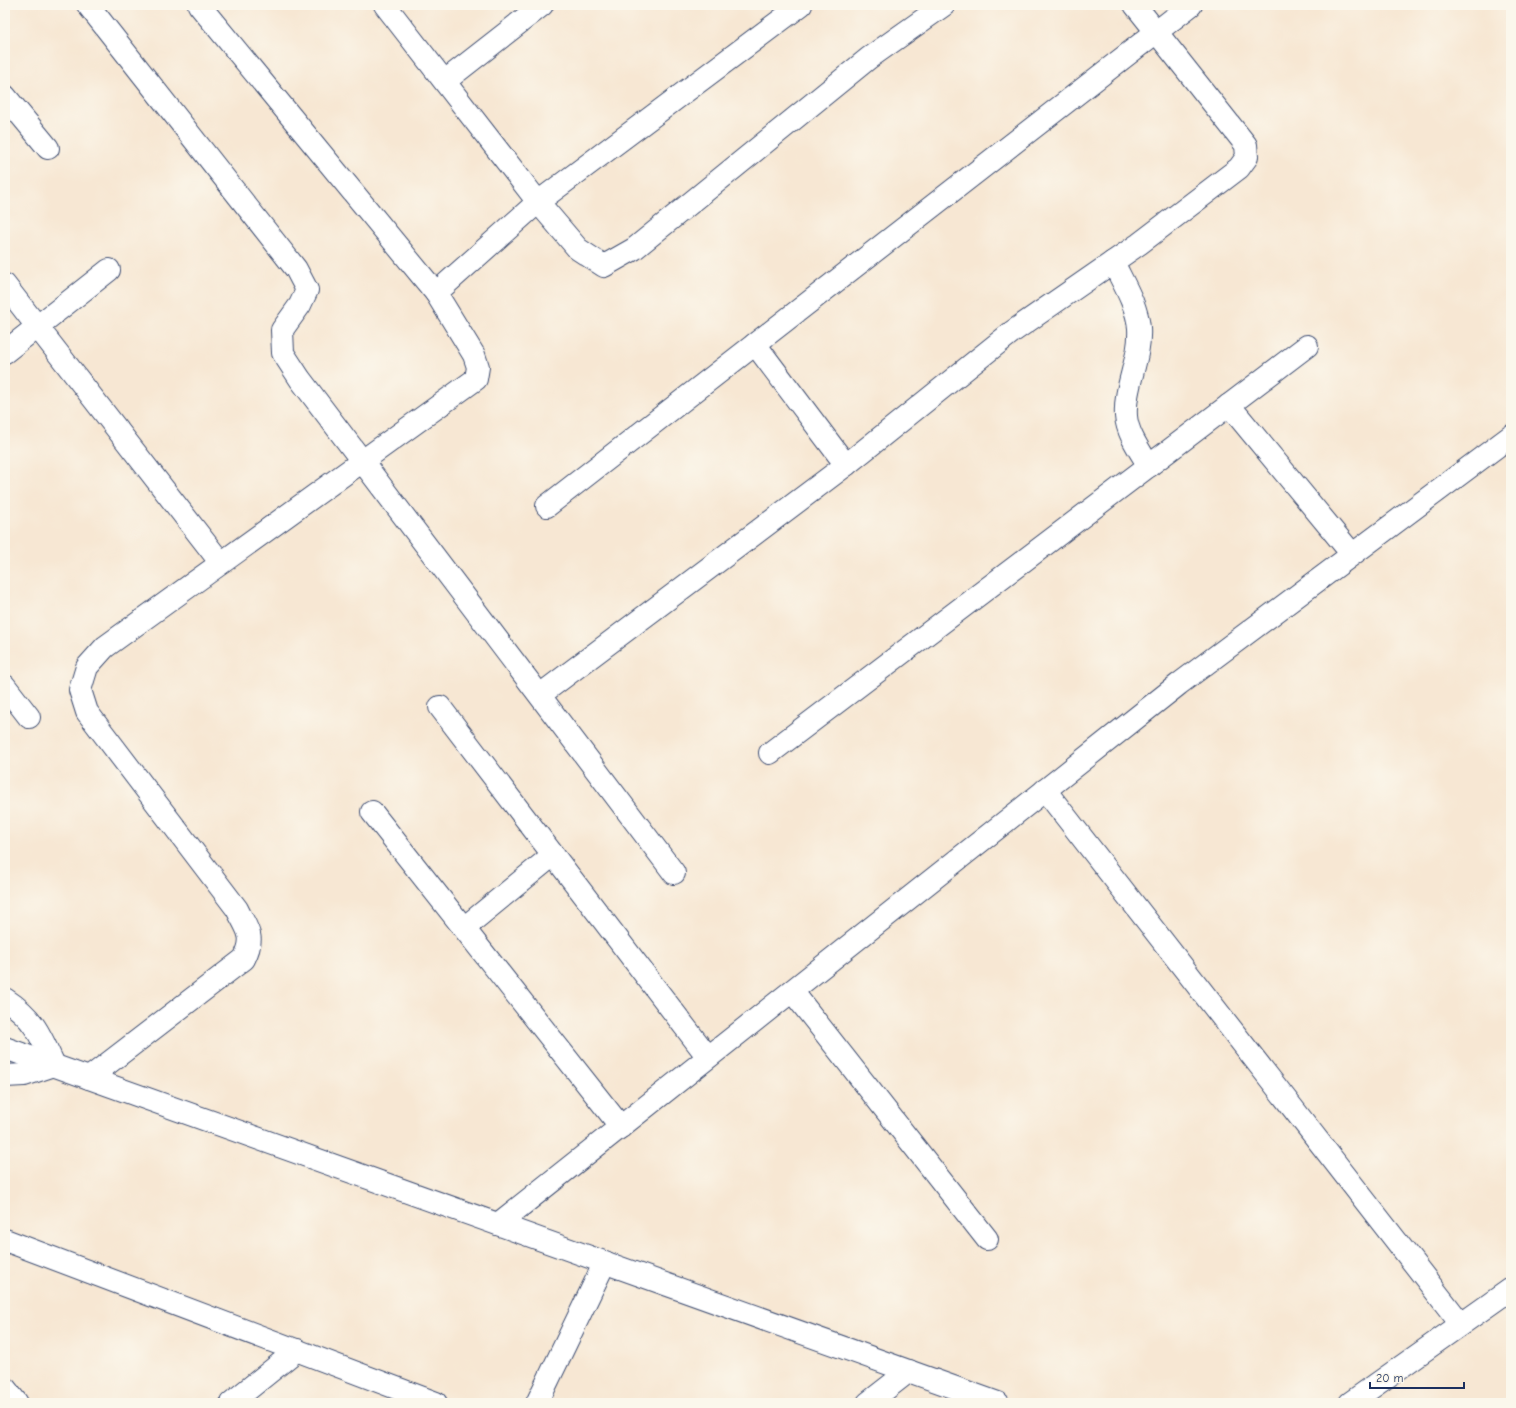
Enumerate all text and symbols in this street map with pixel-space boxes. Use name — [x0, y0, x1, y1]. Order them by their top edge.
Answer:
scale bar — [1370, 1364, 1464, 1390]
text: 20 m — [1376, 1371, 1404, 1385]

